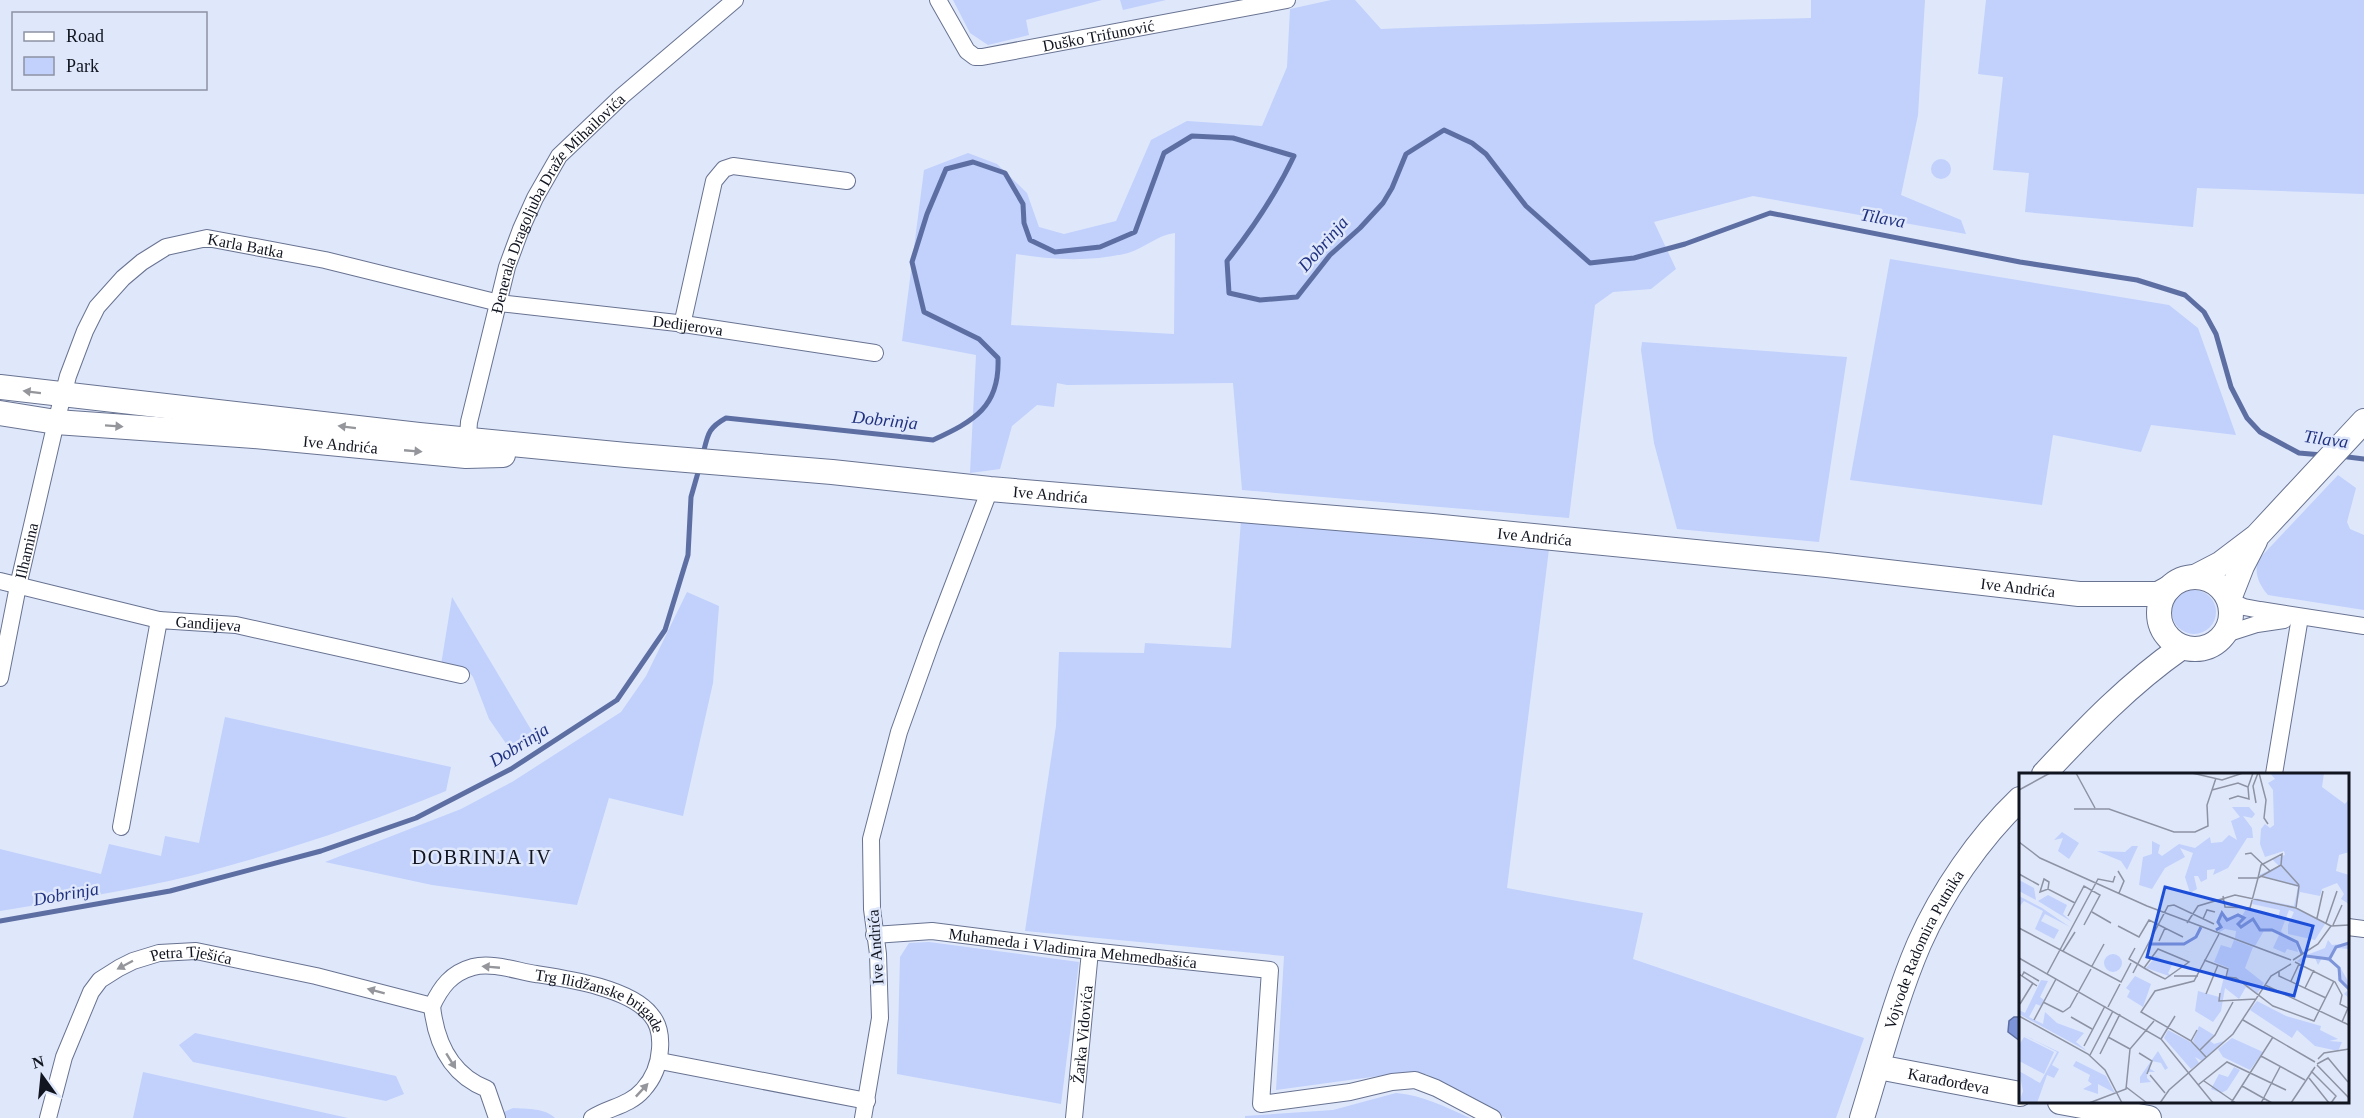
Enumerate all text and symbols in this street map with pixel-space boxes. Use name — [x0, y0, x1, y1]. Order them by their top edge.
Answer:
legend — [12, 12, 207, 90]
street label: Duško Trifunović — [1041, 17, 1156, 55]
text: Road — [66, 26, 104, 46]
text: Park — [66, 56, 99, 76]
street label: Đenerala Dragoljuba Draže Mihailovića — [488, 90, 628, 315]
water label: Tilava — [1859, 204, 1907, 232]
water label: Dobrinja — [1293, 213, 1352, 276]
street label: Karla Batka — [206, 230, 285, 261]
street label: Dedijerova — [652, 312, 724, 339]
one-way arrow — [22, 387, 41, 397]
water label: Dobrinja — [850, 406, 919, 433]
one-way arrow — [105, 421, 124, 431]
one-way arrow — [337, 422, 356, 431]
water label: Tilava — [2302, 426, 2350, 452]
street label: Ive Andrića — [302, 433, 379, 457]
one-way arrow — [404, 446, 423, 456]
street label: Ive Andrića — [1012, 483, 1089, 506]
street label: Ilhamina — [12, 521, 41, 580]
street label: Ive Andrića — [1496, 524, 1573, 549]
street label: Ive Andrića — [1980, 575, 2056, 600]
street label: Gandijeva — [175, 613, 243, 635]
water label: Dobrinja — [485, 719, 552, 772]
inset map — [2019, 773, 2349, 1103]
district label: DOBRINJA IV — [412, 846, 552, 868]
street label: Vojvode Radomira Putnika — [1881, 867, 1967, 1031]
water label: Dobrinja — [31, 878, 100, 910]
street label: Ive Andrića — [864, 909, 887, 985]
street label: Muhameda i Vladimira Mehmedbašića — [948, 925, 1198, 971]
street label: Petra Tješića — [148, 943, 233, 967]
one-way arrow — [116, 961, 133, 970]
one-way arrow — [481, 962, 500, 972]
street label: Trg Ilidžanske brigade — [534, 966, 667, 1034]
street label: Žarka Vidovića — [1068, 984, 1096, 1084]
one-way arrow — [367, 986, 385, 996]
north arrow — [12, 1046, 72, 1106]
text: N — [30, 1052, 46, 1072]
one-way arrow — [445, 1053, 456, 1069]
street label: Karađorđeva — [1906, 1065, 1991, 1097]
one-way arrow — [635, 1083, 648, 1098]

